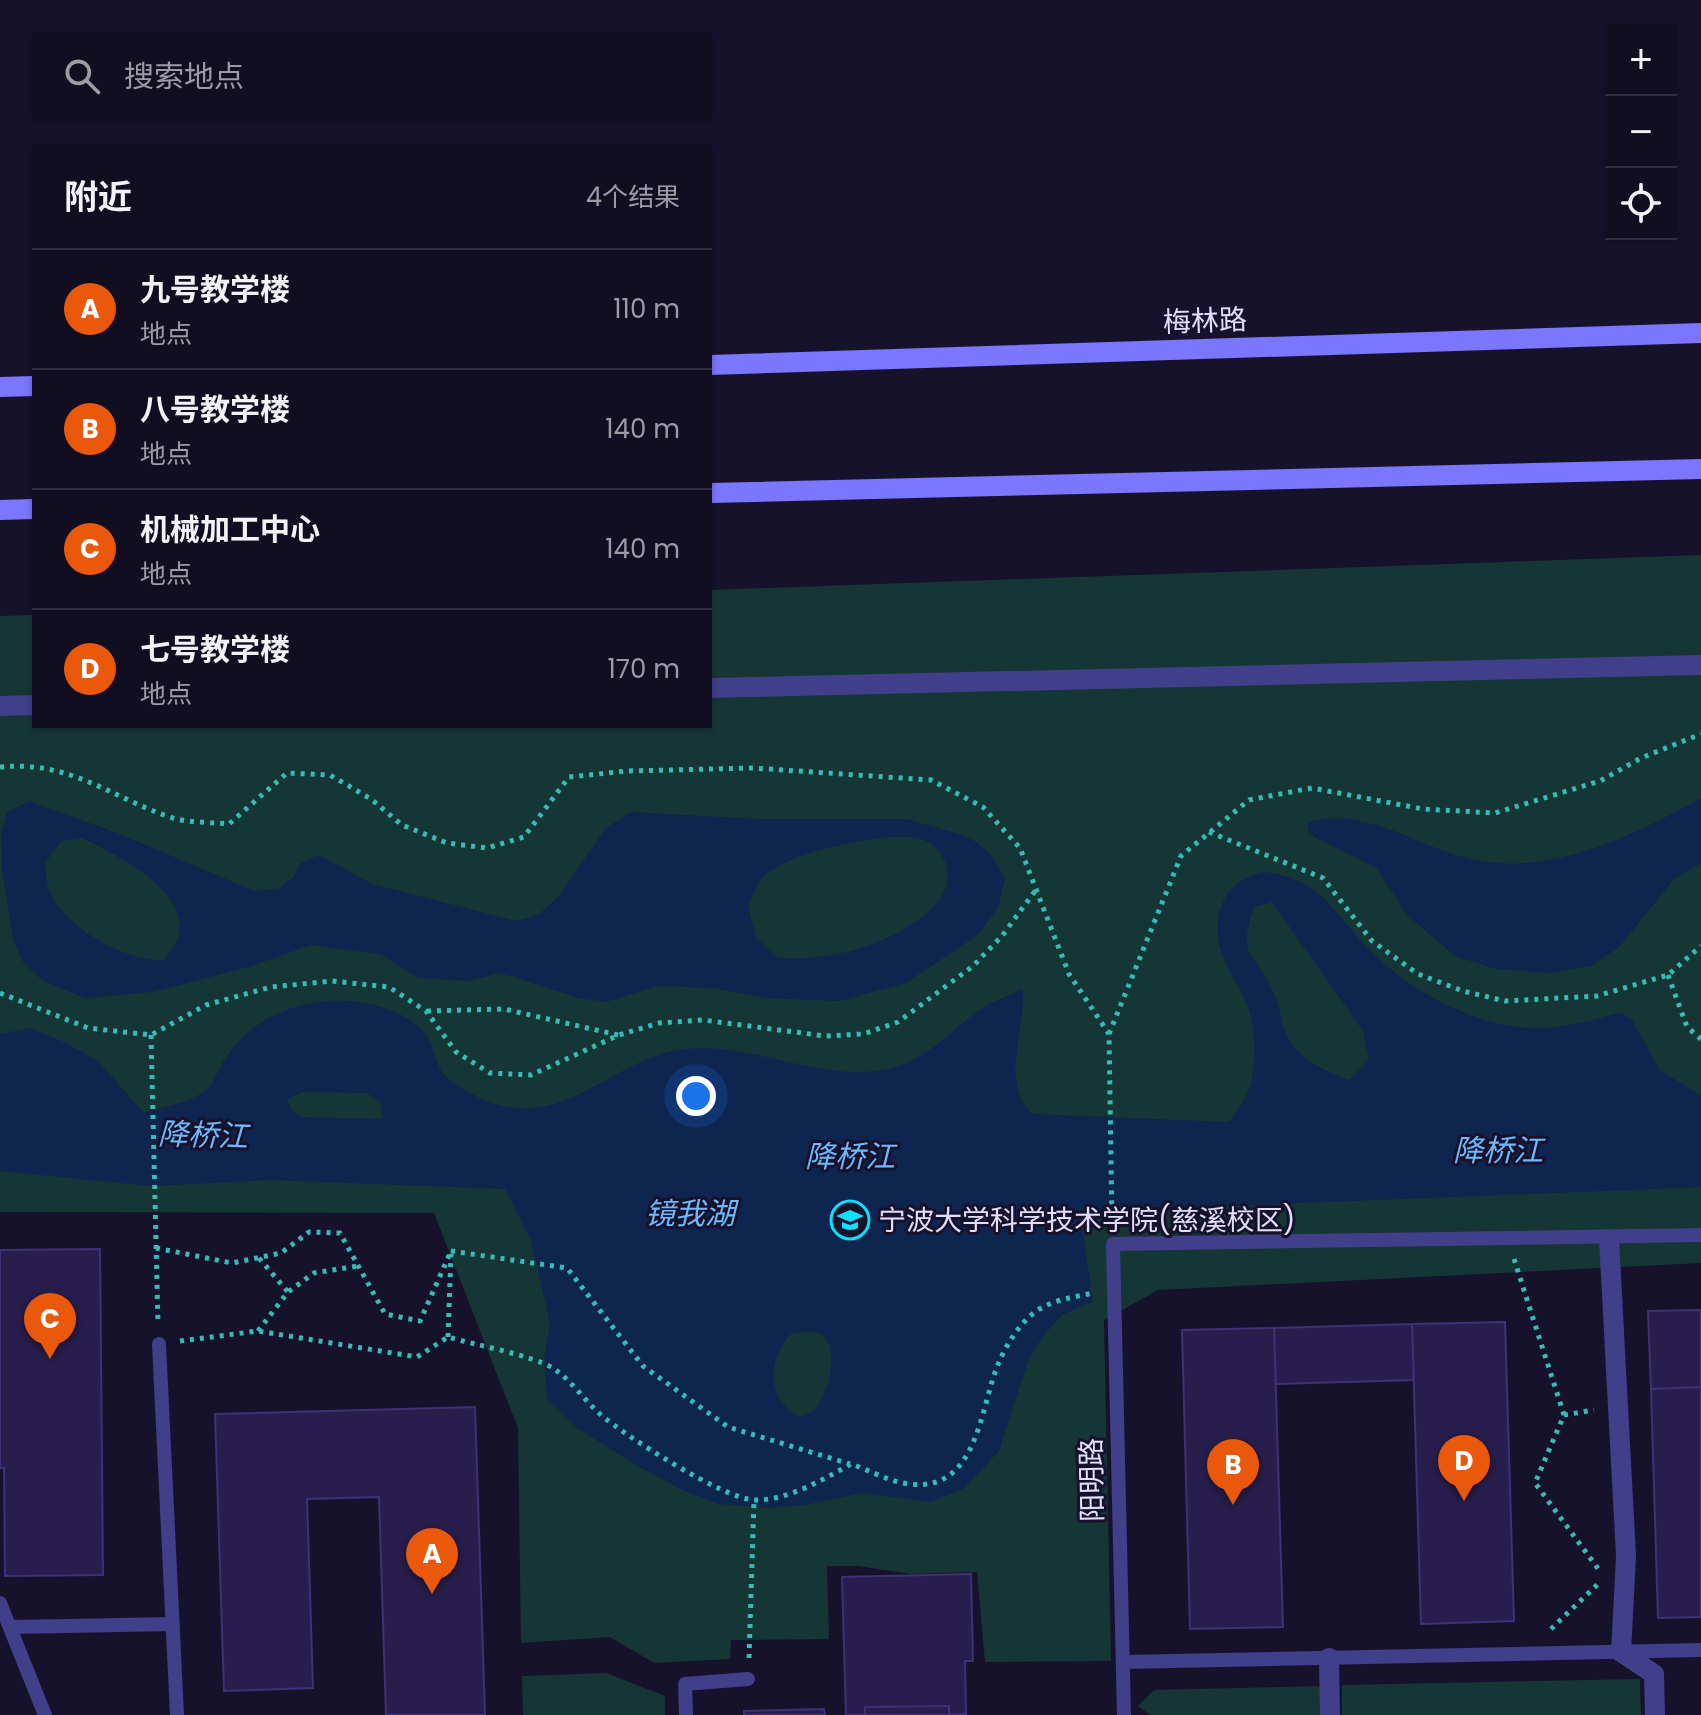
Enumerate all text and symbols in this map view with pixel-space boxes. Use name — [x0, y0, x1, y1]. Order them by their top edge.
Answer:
map controls — [1605, 24, 1677, 240]
button: + — [1605, 24, 1677, 96]
search box — [32, 32, 712, 120]
icon: search — [60, 54, 104, 98]
text: 搜索地点 — [124, 55, 244, 98]
button: − — [1605, 96, 1677, 168]
button: locate — [1605, 168, 1677, 240]
text: 附近 — [64, 173, 132, 221]
text: 4个结果 — [586, 179, 680, 215]
text: 九号教学楼 — [140, 268, 290, 311]
text: A — [80, 291, 100, 327]
text: 110 m — [613, 291, 680, 327]
street label: 梅林路 — [1162, 300, 1248, 342]
text: 地点 — [140, 316, 192, 352]
text: 八号教学楼 — [140, 388, 290, 431]
text: B — [81, 411, 99, 447]
text: 140 m — [605, 411, 680, 447]
text: 地点 — [140, 436, 192, 472]
text: 机械加工中心 — [140, 508, 320, 551]
text: C — [80, 531, 100, 567]
text: 140 m — [605, 531, 680, 567]
text: 地点 — [140, 556, 192, 592]
text: 七号教学楼 — [140, 628, 290, 671]
text: D — [81, 651, 99, 687]
text: 170 m — [607, 651, 680, 687]
text: 地点 — [140, 676, 192, 712]
your location — [676, 1076, 716, 1116]
water label: 降桥江 — [157, 1112, 252, 1158]
water label: 降桥江 — [1453, 1129, 1546, 1172]
water label: 降桥江 — [805, 1135, 898, 1178]
water label: 镜我湖 — [645, 1192, 739, 1235]
school or university icon: 宁波大学科学技术学院(慈溪校区) — [829, 1199, 871, 1241]
place label: 宁波大学科学技术学院(慈溪校区) — [878, 1201, 1295, 1240]
pin: C — [24, 1293, 76, 1359]
pin: D — [1438, 1435, 1490, 1501]
street label: 阳明路 — [1072, 1438, 1112, 1522]
pin: B — [1207, 1439, 1259, 1505]
pin: A — [406, 1528, 458, 1594]

